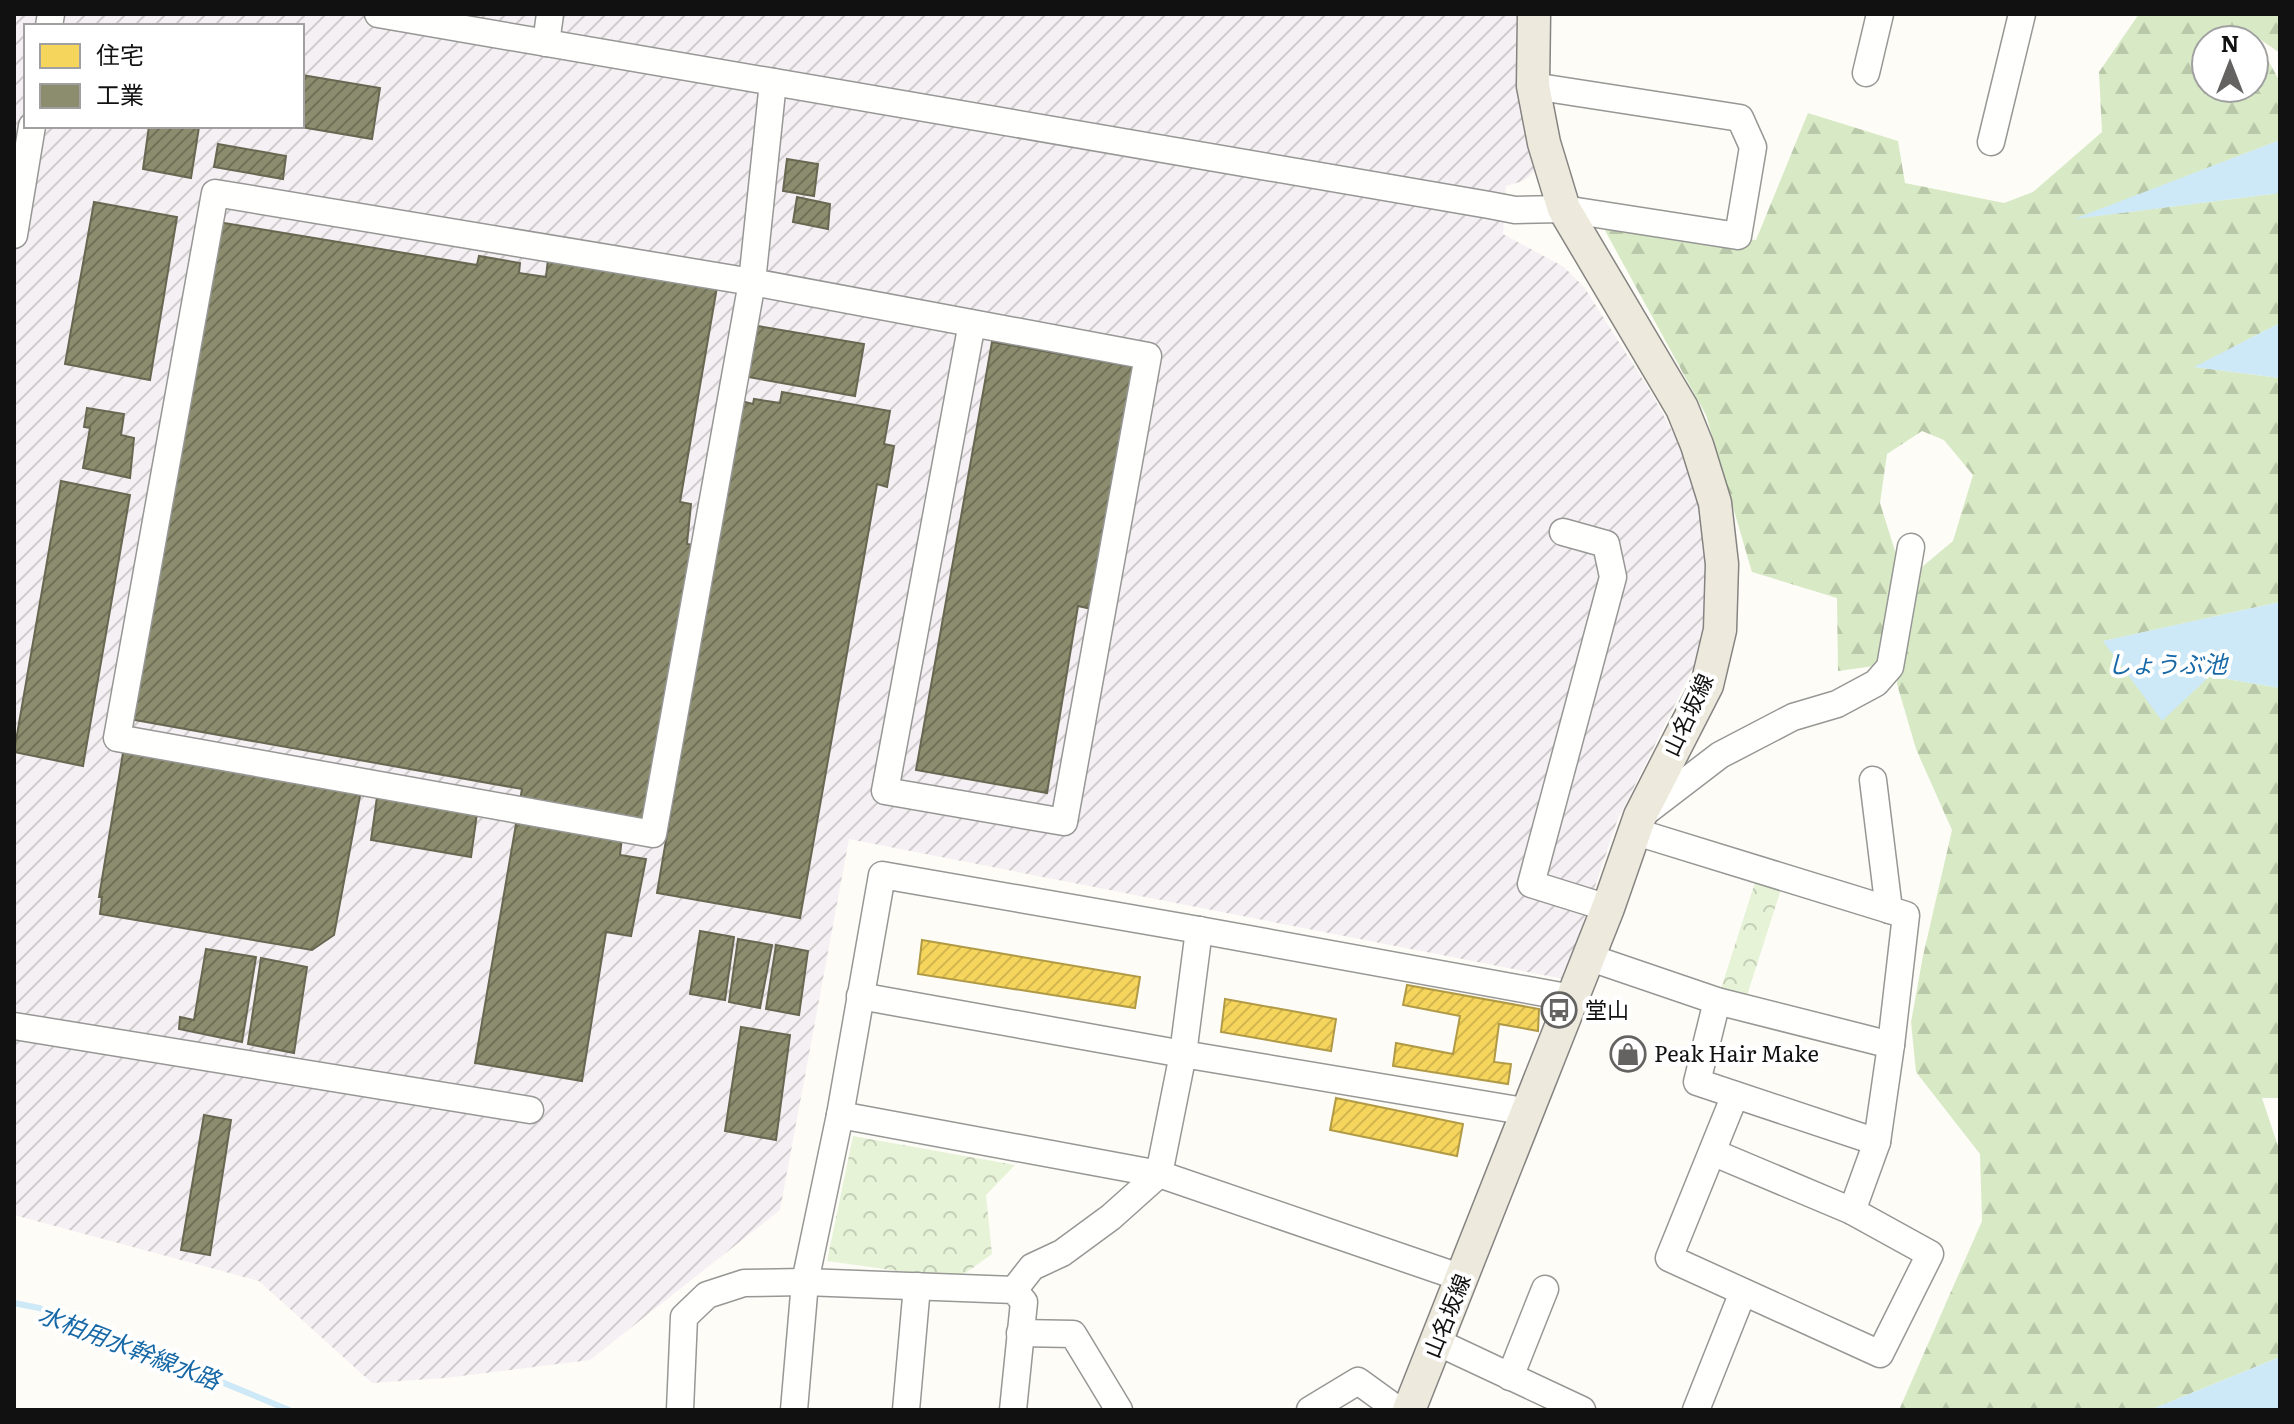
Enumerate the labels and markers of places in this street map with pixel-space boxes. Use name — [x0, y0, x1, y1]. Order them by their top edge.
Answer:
bus stop icon: 堂山 — [1540, 991, 1578, 1029]
place label: 堂山 — [1585, 992, 1629, 1025]
shop icon: Peak Hair Make — [1609, 1035, 1647, 1073]
place label: Peak Hair Make — [1654, 1036, 1819, 1069]

